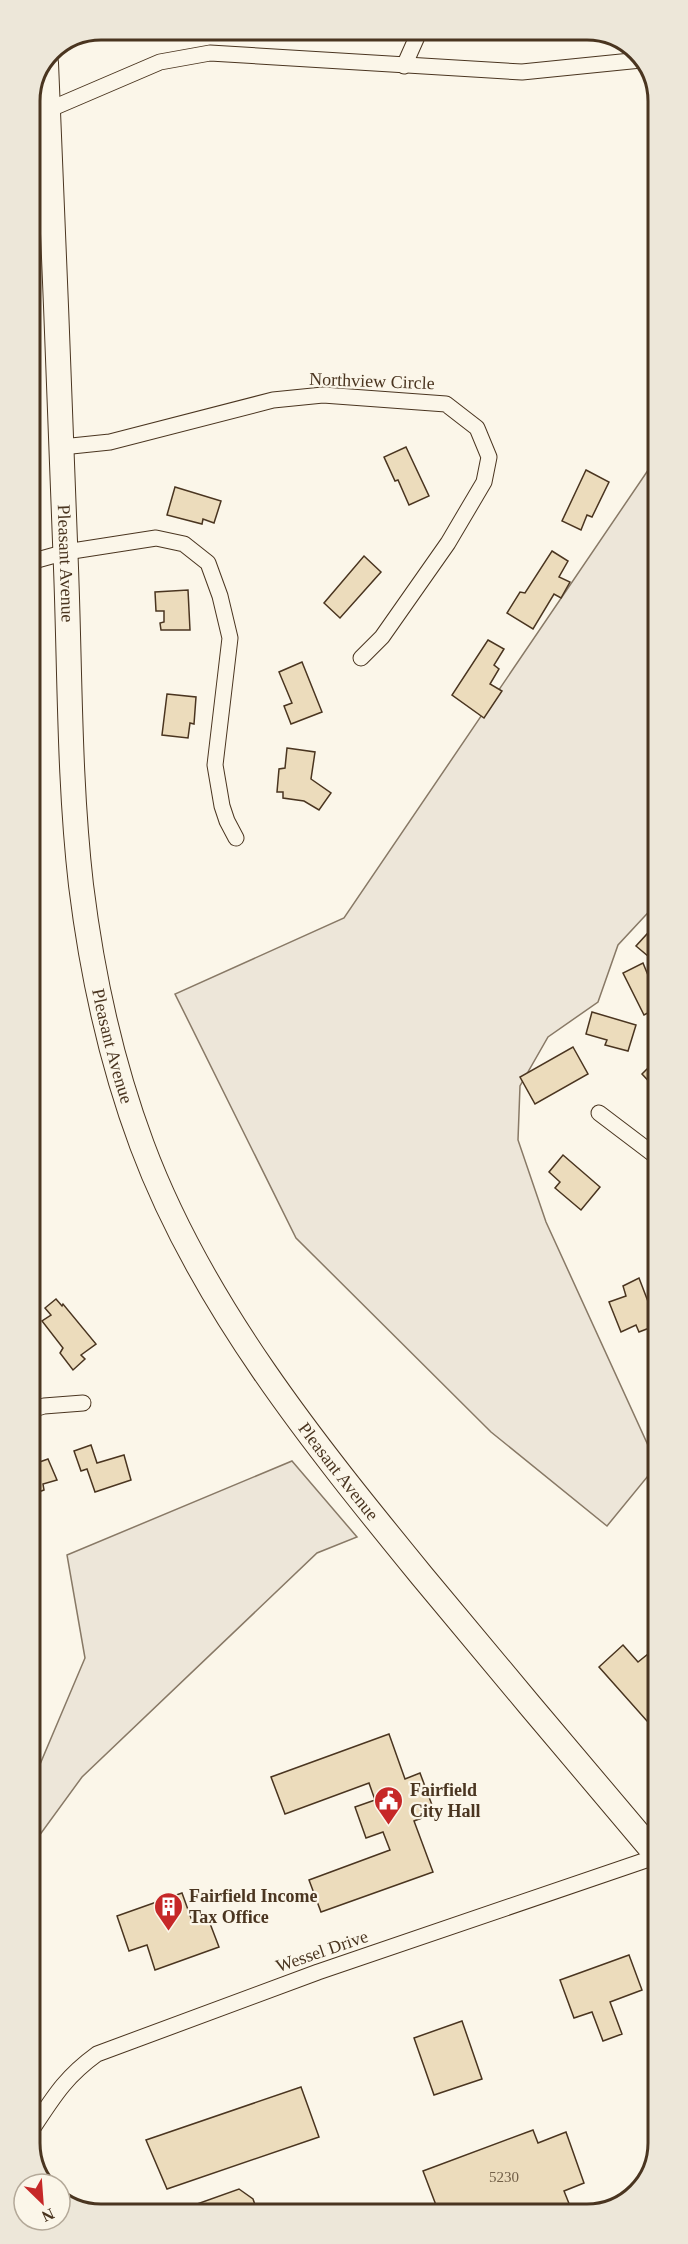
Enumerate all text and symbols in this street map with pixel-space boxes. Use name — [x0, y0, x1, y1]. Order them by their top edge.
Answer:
street label: Northview Circle — [309, 369, 435, 393]
street label: Pleasant Avenue — [54, 504, 78, 623]
street label: Pleasant Avenue — [88, 987, 137, 1106]
street label: Pleasant Avenue — [294, 1419, 383, 1524]
place label: Fairfield City Hall — [410, 1780, 481, 1821]
public building icon: Fairfield City Hall — [373, 1784, 405, 1826]
place label: Fairfield Income Tax Office — [189, 1886, 317, 1927]
building icon: Fairfield Income Tax Office — [152, 1890, 184, 1932]
street label: Wessel Drive — [273, 1926, 371, 1976]
house number: 5230 — [489, 2169, 519, 2185]
north arrow — [12, 2172, 72, 2232]
text: N — [39, 2205, 57, 2225]

